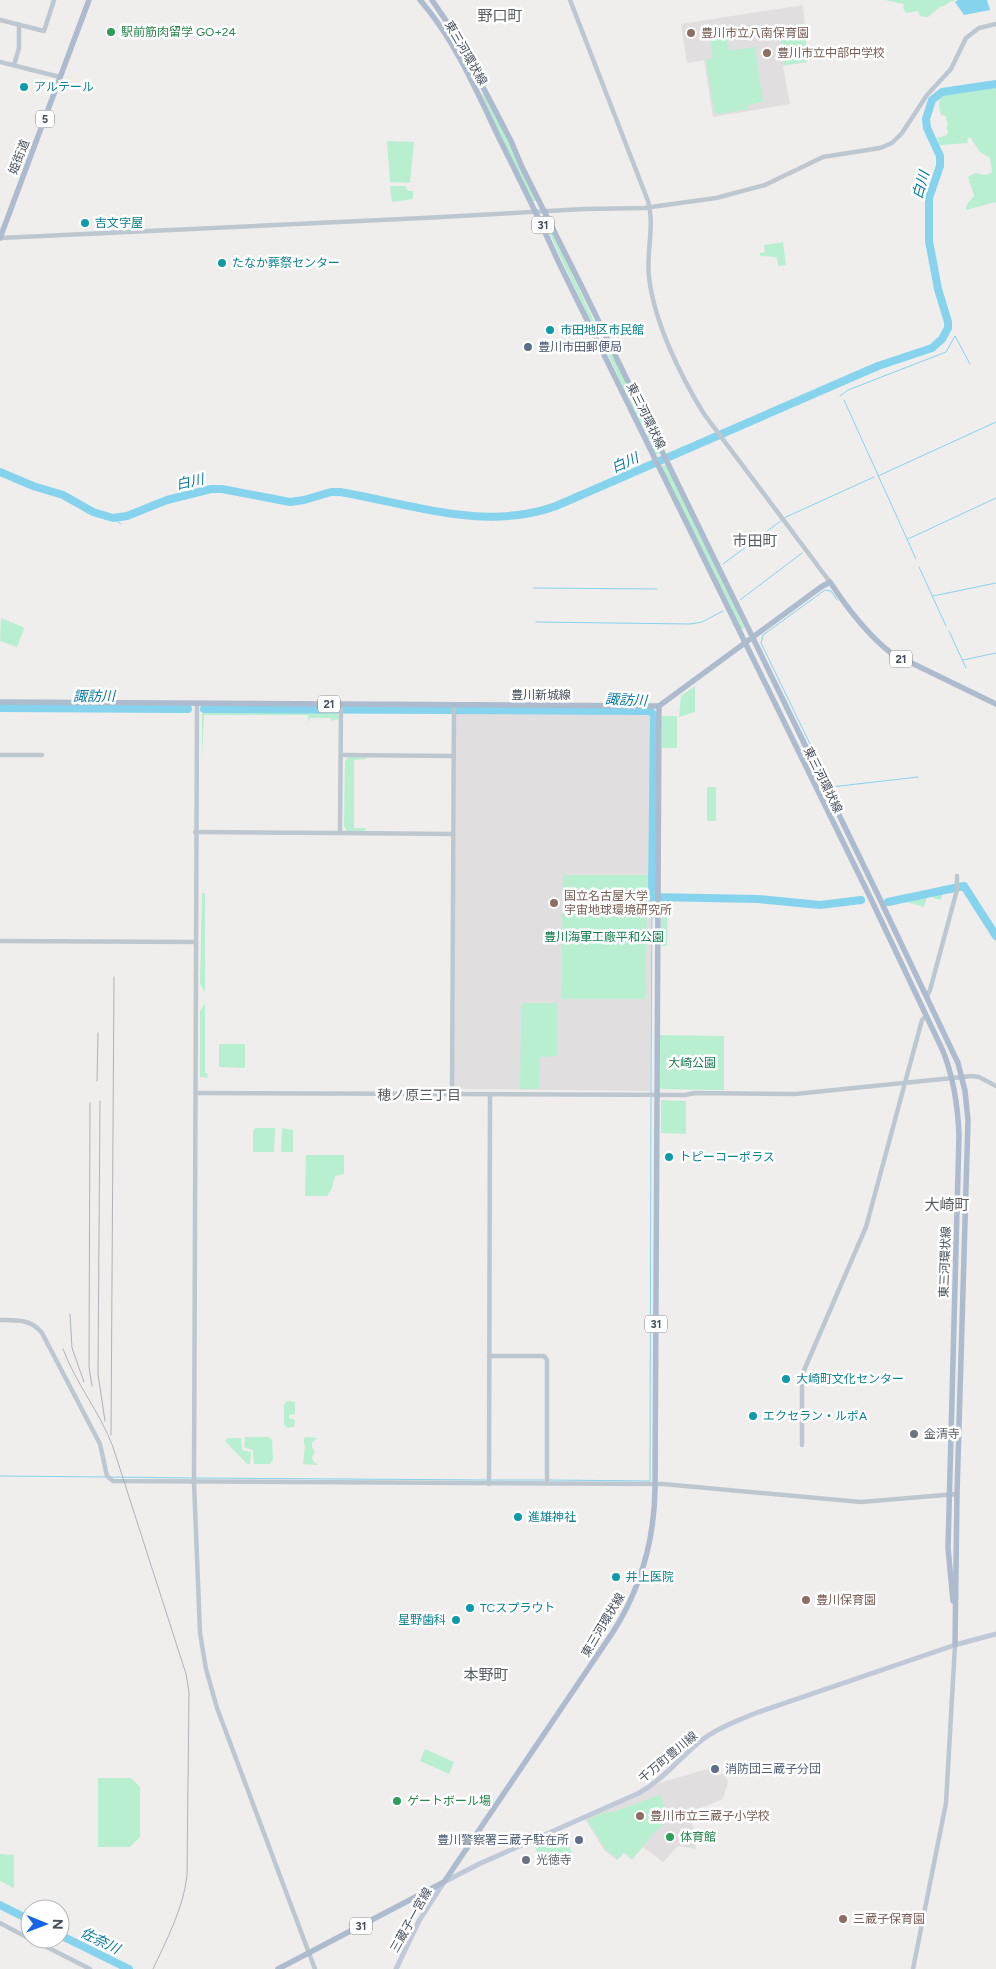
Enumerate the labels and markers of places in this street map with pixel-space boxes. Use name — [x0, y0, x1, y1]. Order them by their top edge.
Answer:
place label: 駅前筋肉留学 GO+24 — [121, 25, 237, 39]
marker: 駅前筋肉留学 GO+24 — [105, 26, 117, 38]
place label: 豊川市立八南保育園 — [701, 26, 809, 40]
marker: 豊川市立八南保育園 — [685, 27, 697, 39]
place label: 豊川市立中部中学校 — [777, 46, 885, 60]
marker: 豊川市立中部中学校 — [761, 47, 773, 59]
place label: アルテール — [34, 80, 94, 94]
marker: アルテール — [18, 81, 30, 93]
place label: 吉文字屋 — [95, 216, 143, 230]
marker: 吉文字屋 — [79, 217, 91, 229]
place label: たなか葬祭センター — [232, 256, 340, 270]
marker: たなか葬祭センター — [216, 257, 228, 269]
place label: 市田地区市民館 — [560, 323, 644, 337]
marker: 市田地区市民館 — [544, 324, 556, 336]
place label: 豊川市田郵便局 — [538, 340, 622, 354]
marker: 豊川市田郵便局 — [522, 341, 534, 353]
place label: 国立名古屋大学 宇宙地球環境研究所 — [564, 889, 672, 917]
marker: 国立名古屋大学 宇宙地球環境研究所 — [548, 897, 560, 909]
place label: トピーコーポラス — [679, 1150, 775, 1164]
marker: トピーコーポラス — [663, 1151, 675, 1163]
place label: 大崎町文化センター — [796, 1372, 904, 1386]
marker: 大崎町文化センター — [780, 1373, 792, 1385]
place label: エクセラン・ルポA — [763, 1409, 867, 1423]
marker: エクセラン・ルポA — [747, 1410, 759, 1422]
place label: 金清寺 — [924, 1427, 960, 1441]
marker: 金清寺 — [908, 1428, 920, 1440]
place label: 進雄神社 — [528, 1510, 576, 1524]
marker: 進雄神社 — [512, 1511, 524, 1523]
place label: 井上医院 — [626, 1570, 674, 1584]
marker: 井上医院 — [610, 1571, 622, 1583]
place label: 豊川保育園 — [816, 1593, 876, 1607]
marker: 豊川保育園 — [800, 1594, 812, 1606]
place label: TCスプラウト — [480, 1601, 555, 1615]
marker: TCスプラウト — [464, 1602, 476, 1614]
place label: 星野歯科 — [398, 1613, 446, 1627]
marker: 星野歯科 — [450, 1614, 462, 1626]
place label: 消防団三蔵子分団 — [725, 1762, 821, 1776]
marker: 消防団三蔵子分団 — [709, 1763, 721, 1775]
place label: ゲートボール場 — [407, 1794, 491, 1808]
marker: ゲートボール場 — [391, 1795, 403, 1807]
place label: 豊川市立三蔵子小学校 — [650, 1809, 770, 1823]
marker: 豊川市立三蔵子小学校 — [634, 1810, 646, 1822]
place label: 体育館 — [680, 1830, 716, 1844]
marker: 体育館 — [664, 1831, 676, 1843]
place label: 豊川警察署三蔵子駐在所 — [437, 1833, 569, 1847]
marker: 豊川警察署三蔵子駐在所 — [573, 1834, 585, 1846]
place label: 光徳寺 — [536, 1853, 572, 1867]
marker: 光徳寺 — [520, 1854, 532, 1866]
place label: 三蔵子保育園 — [853, 1912, 925, 1926]
marker: 三蔵子保育園 — [837, 1913, 849, 1925]

